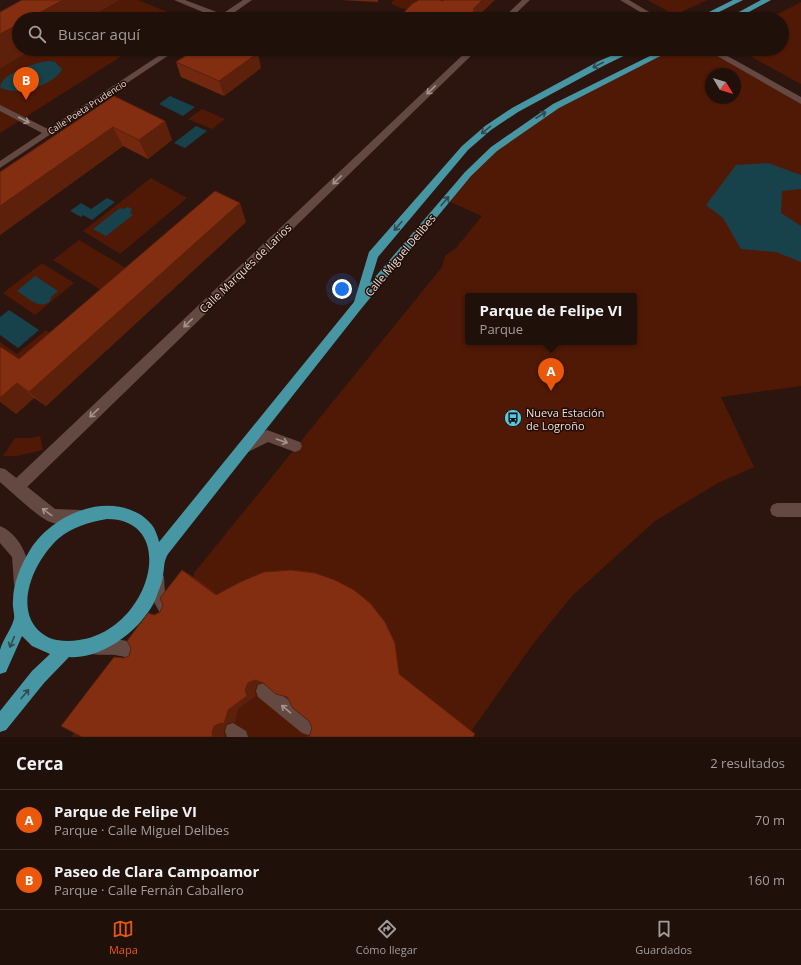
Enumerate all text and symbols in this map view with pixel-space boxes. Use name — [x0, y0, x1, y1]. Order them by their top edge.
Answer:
search box — [12, 12, 789, 56]
icon: search — [26, 23, 48, 45]
text: Buscar aquí — [58, 24, 140, 44]
one-way arrow — [593, 62, 605, 69]
pin: B — [13, 67, 39, 100]
north arrow — [705, 68, 741, 104]
street label: Calle Poeta Prudencio — [45, 77, 129, 137]
one-way arrow — [426, 85, 436, 95]
one-way arrow — [535, 111, 546, 119]
one-way arrow — [18, 117, 30, 124]
one-way arrow — [480, 125, 491, 134]
one-way arrow — [332, 175, 342, 185]
one-way arrow — [440, 196, 449, 206]
street label: Calle Miguel Delibes — [361, 211, 439, 299]
street label: Calle Marqués de Larios — [196, 220, 294, 316]
one-way arrow — [393, 221, 402, 231]
your location — [332, 279, 352, 299]
popup — [465, 293, 637, 345]
text: Parque de Felipe VI — [480, 300, 622, 320]
one-way arrow — [183, 318, 193, 328]
text: Parque — [480, 320, 523, 338]
pin: A — [538, 358, 564, 391]
place label: Nueva Estación de Logroño — [526, 405, 604, 433]
one-way arrow — [89, 408, 99, 418]
bus stop icon: Nueva Estación de Logroño — [503, 408, 523, 428]
one-way arrow — [276, 438, 288, 446]
one-way arrow — [42, 508, 53, 516]
one-way arrow — [8, 636, 15, 648]
one-way arrow — [20, 688, 29, 699]
one-way arrow — [281, 705, 291, 714]
text: Cerca — [16, 752, 64, 775]
text: 2 resultados — [710, 754, 785, 772]
text: Parque de Felipe VI — [54, 801, 197, 821]
text: A — [25, 811, 33, 829]
text: 70 m — [755, 811, 785, 829]
text: Parque · Calle Miguel Delibes — [54, 821, 229, 839]
text: Paseo de Clara Campoamor — [54, 861, 259, 881]
text: B — [25, 871, 33, 889]
text: 160 m — [747, 871, 785, 889]
text: Parque · Calle Fernán Caballero — [54, 881, 244, 899]
tab: Mapa — [109, 918, 138, 957]
tab: Cómo llegar — [356, 918, 417, 957]
tab: Guardados — [635, 918, 692, 957]

